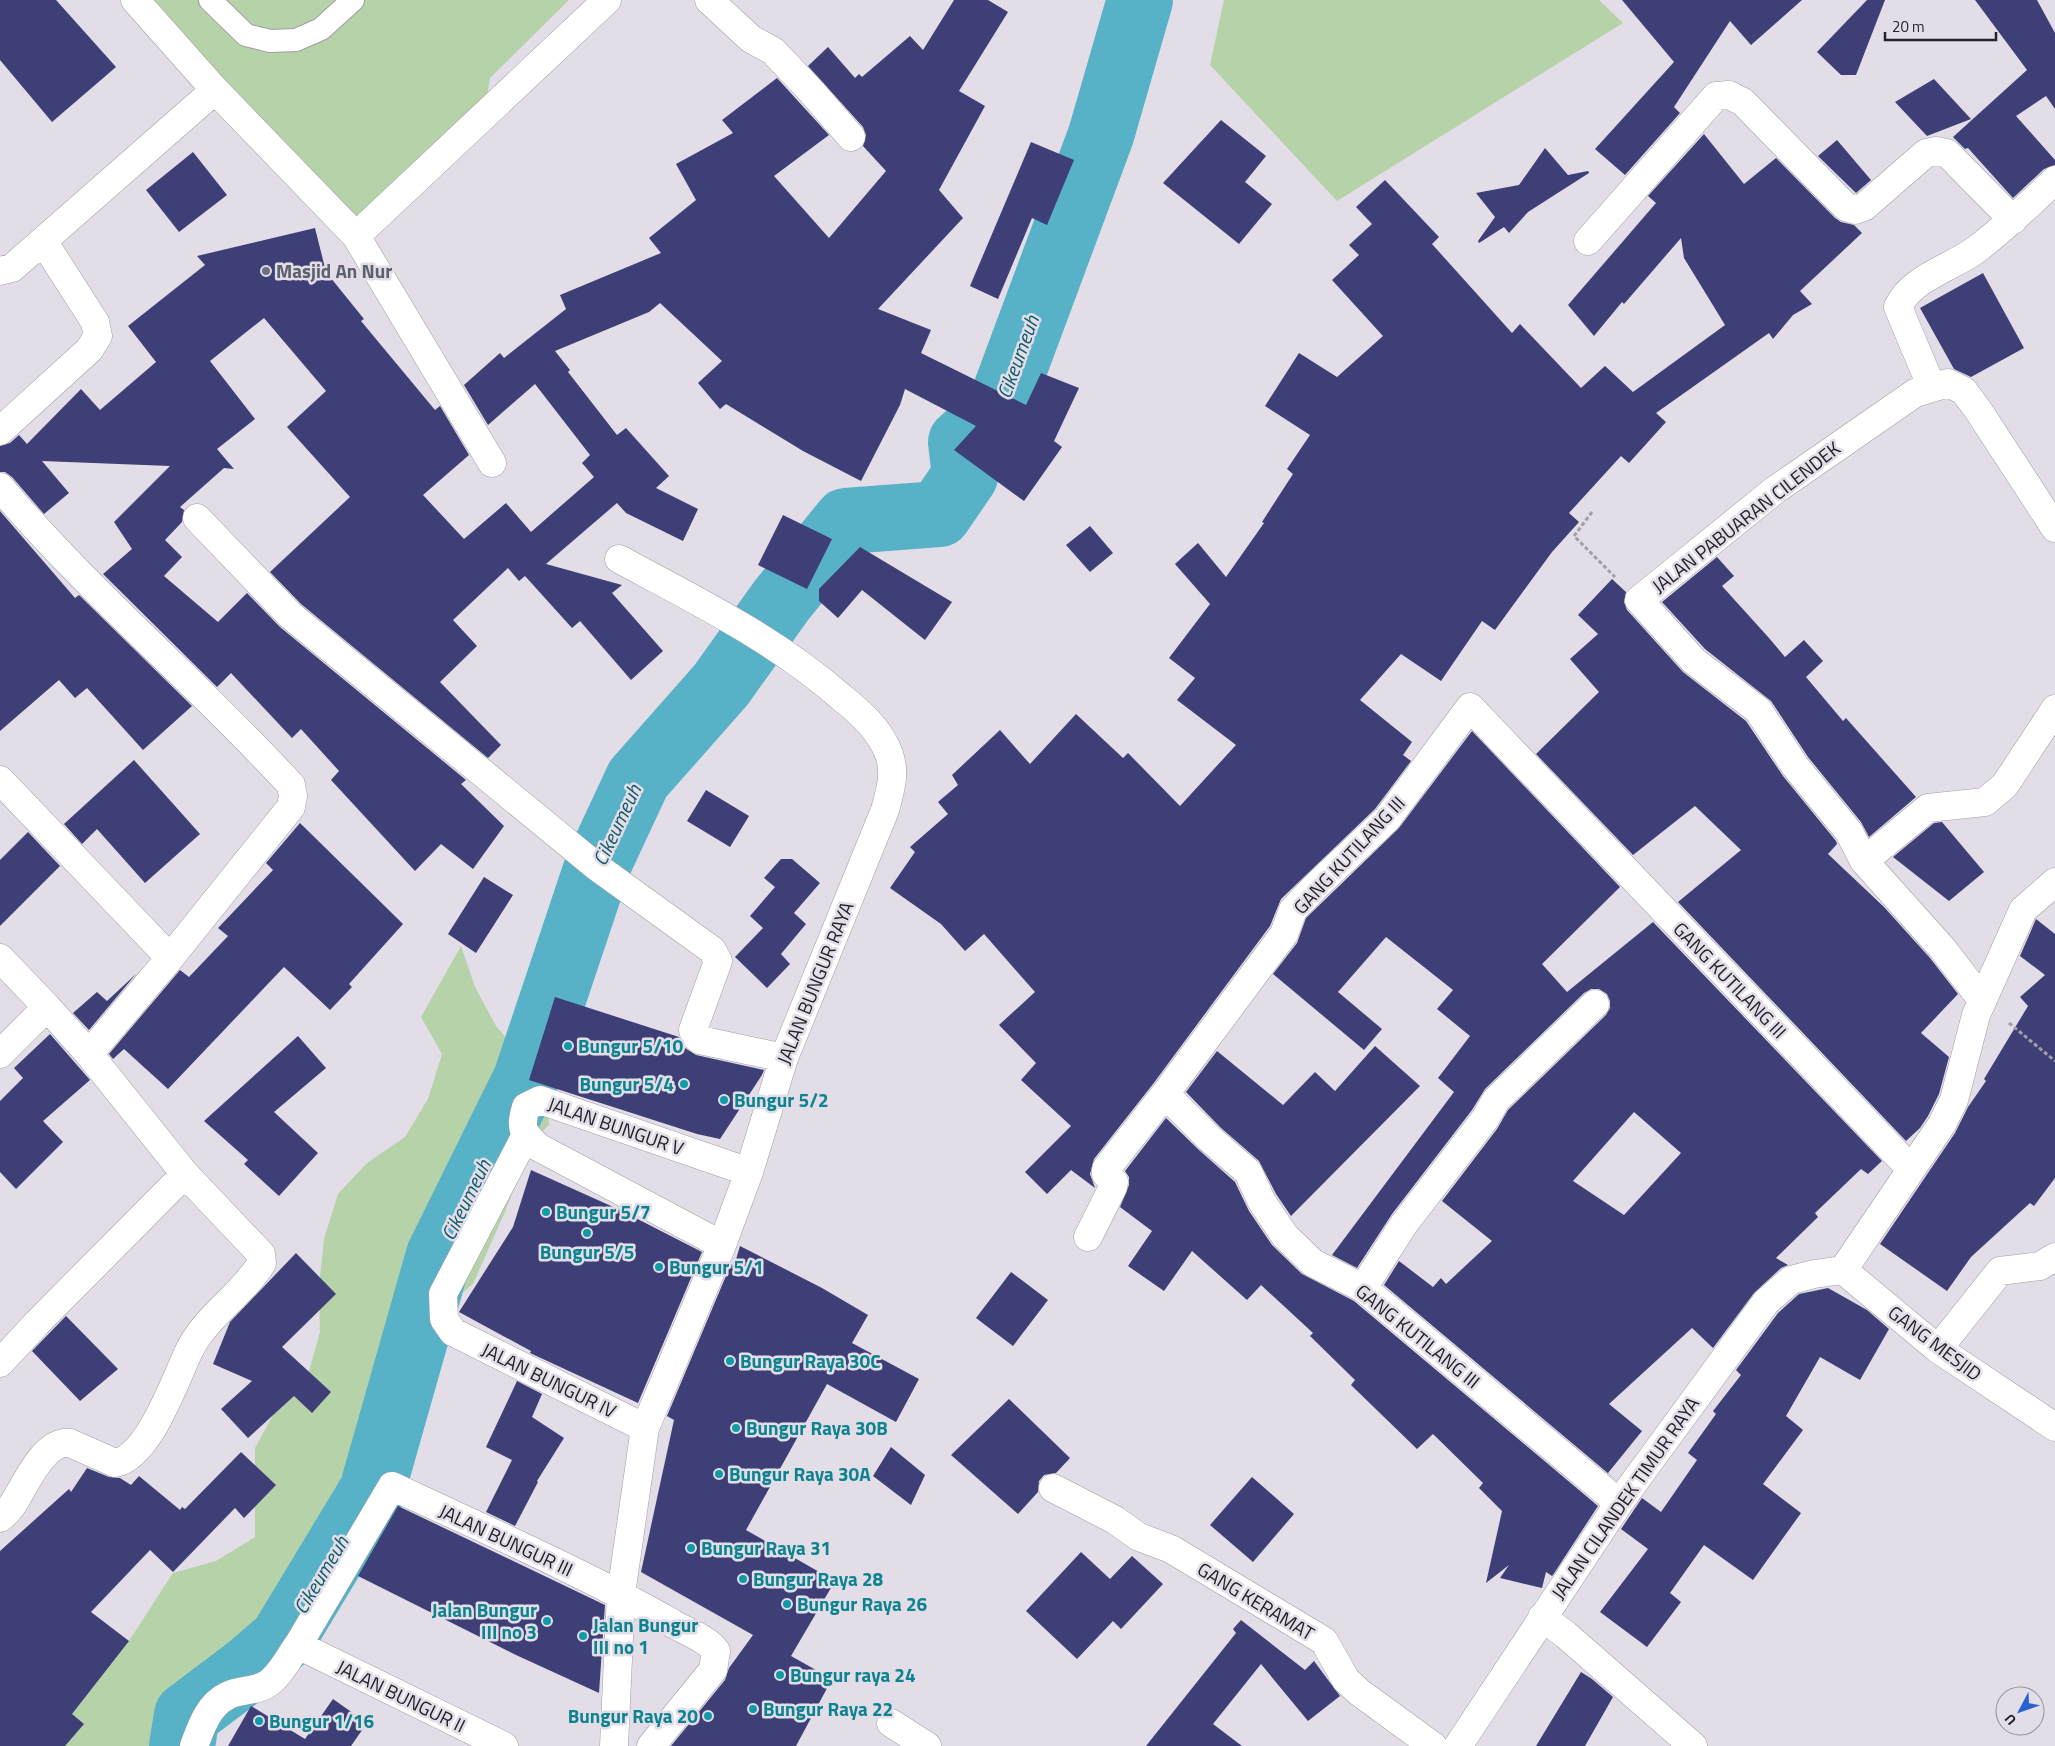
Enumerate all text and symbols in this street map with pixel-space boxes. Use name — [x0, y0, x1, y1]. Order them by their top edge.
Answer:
scale bar — [1885, 10, 1996, 42]
text: 20 m — [1892, 15, 1925, 38]
place label: Masjid An Nur — [276, 256, 392, 285]
marker: Masjid An Nur — [260, 265, 272, 277]
water label: Cikeumeuh — [988, 310, 1047, 403]
street label: JALAN PABUARAN CILENDEK — [1645, 434, 1846, 600]
water label: Cikeumeuh — [584, 778, 649, 871]
street label: GANG KUTILANG III — [1286, 789, 1411, 920]
street label: JALAN BUNGUR RAYA — [769, 897, 860, 1069]
street label: GANG KUTILANG III — [1667, 915, 1794, 1045]
place label: Bungur 5/10 — [578, 1031, 684, 1060]
marker: Bungur 5/10 — [562, 1040, 574, 1052]
place label: Bungur 5/4 — [579, 1069, 674, 1098]
marker: Bungur 5/4 — [678, 1078, 690, 1090]
place label: Bungur 5/2 — [734, 1085, 829, 1114]
street label: JALAN BUNGUR V — [544, 1089, 688, 1162]
marker: Bungur 5/2 — [718, 1094, 730, 1106]
water label: Cikeumeuh — [433, 1153, 499, 1246]
place label: Bungur 5/7 — [556, 1197, 651, 1226]
marker: Bungur 5/7 — [540, 1206, 552, 1218]
marker: Bungur 5/5 — [581, 1227, 593, 1239]
place label: Bungur 5/5 — [540, 1237, 634, 1266]
place label: Bungur 5/1 — [669, 1252, 764, 1281]
marker: Bungur 5/1 — [653, 1261, 665, 1273]
street label: GANG KUTILANG III — [1350, 1276, 1487, 1395]
street label: GANG MESJID — [1882, 1298, 1988, 1387]
street label: JALAN BUNGUR IV — [477, 1334, 621, 1425]
place label: Bungur Raya 30C — [740, 1346, 881, 1375]
marker: Bungur Raya 30C — [724, 1355, 736, 1367]
street label: JALAN CILANDEK TIMUR RAYA — [1543, 1390, 1706, 1605]
place label: Bungur Raya 30B — [746, 1413, 888, 1442]
marker: Bungur Raya 30B — [730, 1422, 742, 1434]
place label: Bungur Raya 30A — [729, 1459, 871, 1488]
marker: Bungur Raya 30A — [713, 1468, 725, 1480]
street label: JALAN BUNGUR III — [434, 1496, 578, 1583]
water label: Cikeumeuh — [285, 1529, 357, 1620]
place label: Bungur Raya 31 — [701, 1533, 831, 1562]
marker: Bungur Raya 31 — [685, 1542, 697, 1554]
street label: GANG KERAMAT — [1192, 1554, 1320, 1647]
place label: Bungur Raya 28 — [753, 1564, 884, 1593]
marker: Bungur Raya 28 — [737, 1573, 749, 1585]
place label: Bungur Raya 26 — [797, 1589, 928, 1618]
place label: Jalan Bungur III no 3 — [432, 1595, 537, 1646]
marker: Bungur Raya 26 — [781, 1598, 793, 1610]
place label: Jalan Bungur III no 1 — [593, 1610, 698, 1661]
marker: Jalan Bungur III no 3 — [541, 1615, 553, 1627]
marker: Jalan Bungur III no 1 — [577, 1630, 589, 1642]
street label: JALAN BUNGUR II — [332, 1652, 471, 1739]
place label: Bungur raya 24 — [790, 1660, 916, 1689]
marker: Bungur raya 24 — [774, 1669, 786, 1681]
north arrow — [1995, 1686, 2045, 1736]
place label: Bungur Raya 22 — [763, 1694, 893, 1723]
place label: Bungur Raya 20 — [568, 1701, 698, 1730]
marker: Bungur Raya 22 — [747, 1703, 759, 1715]
place label: Bungur 1/16 — [269, 1706, 375, 1735]
marker: Bungur Raya 20 — [702, 1710, 714, 1722]
text: U — [1999, 1710, 2021, 1730]
marker: Bungur 1/16 — [253, 1715, 265, 1727]

